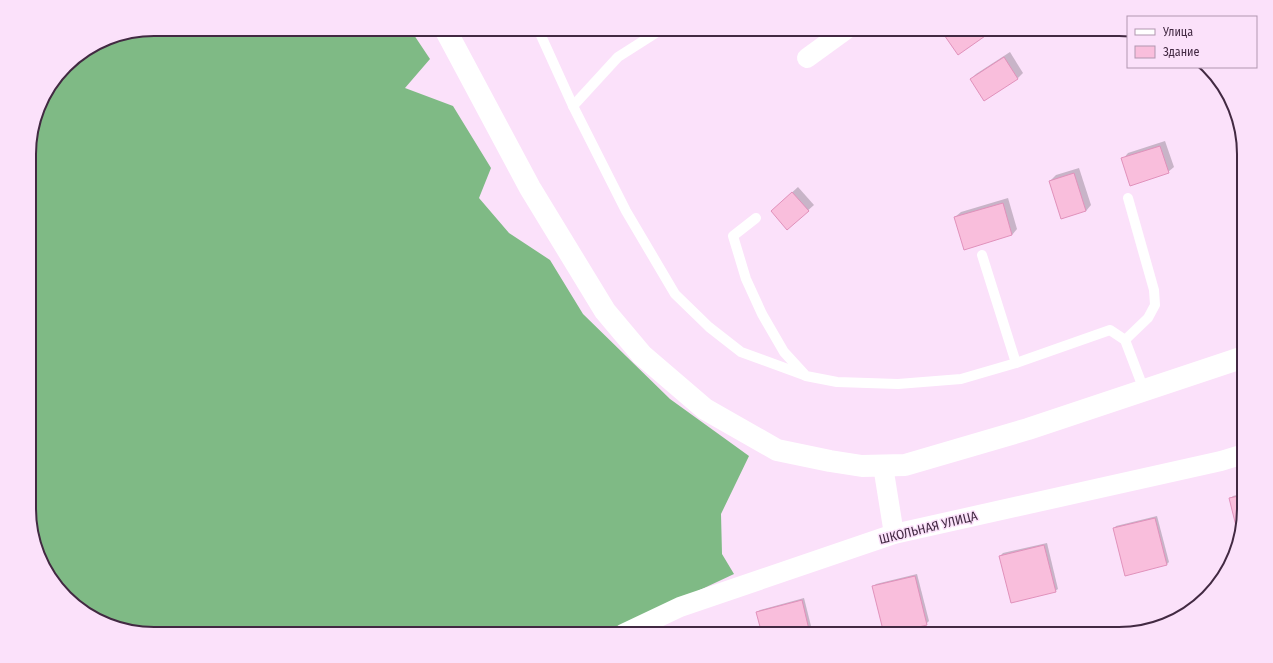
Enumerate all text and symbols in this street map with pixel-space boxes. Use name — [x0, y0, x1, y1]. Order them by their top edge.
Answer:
legend — [1127, 16, 1257, 68]
text: Улица — [1162, 25, 1193, 39]
text: Здание — [1163, 45, 1199, 59]
street label: ШКОЛЬНАЯ УЛИЦА — [877, 508, 979, 547]

